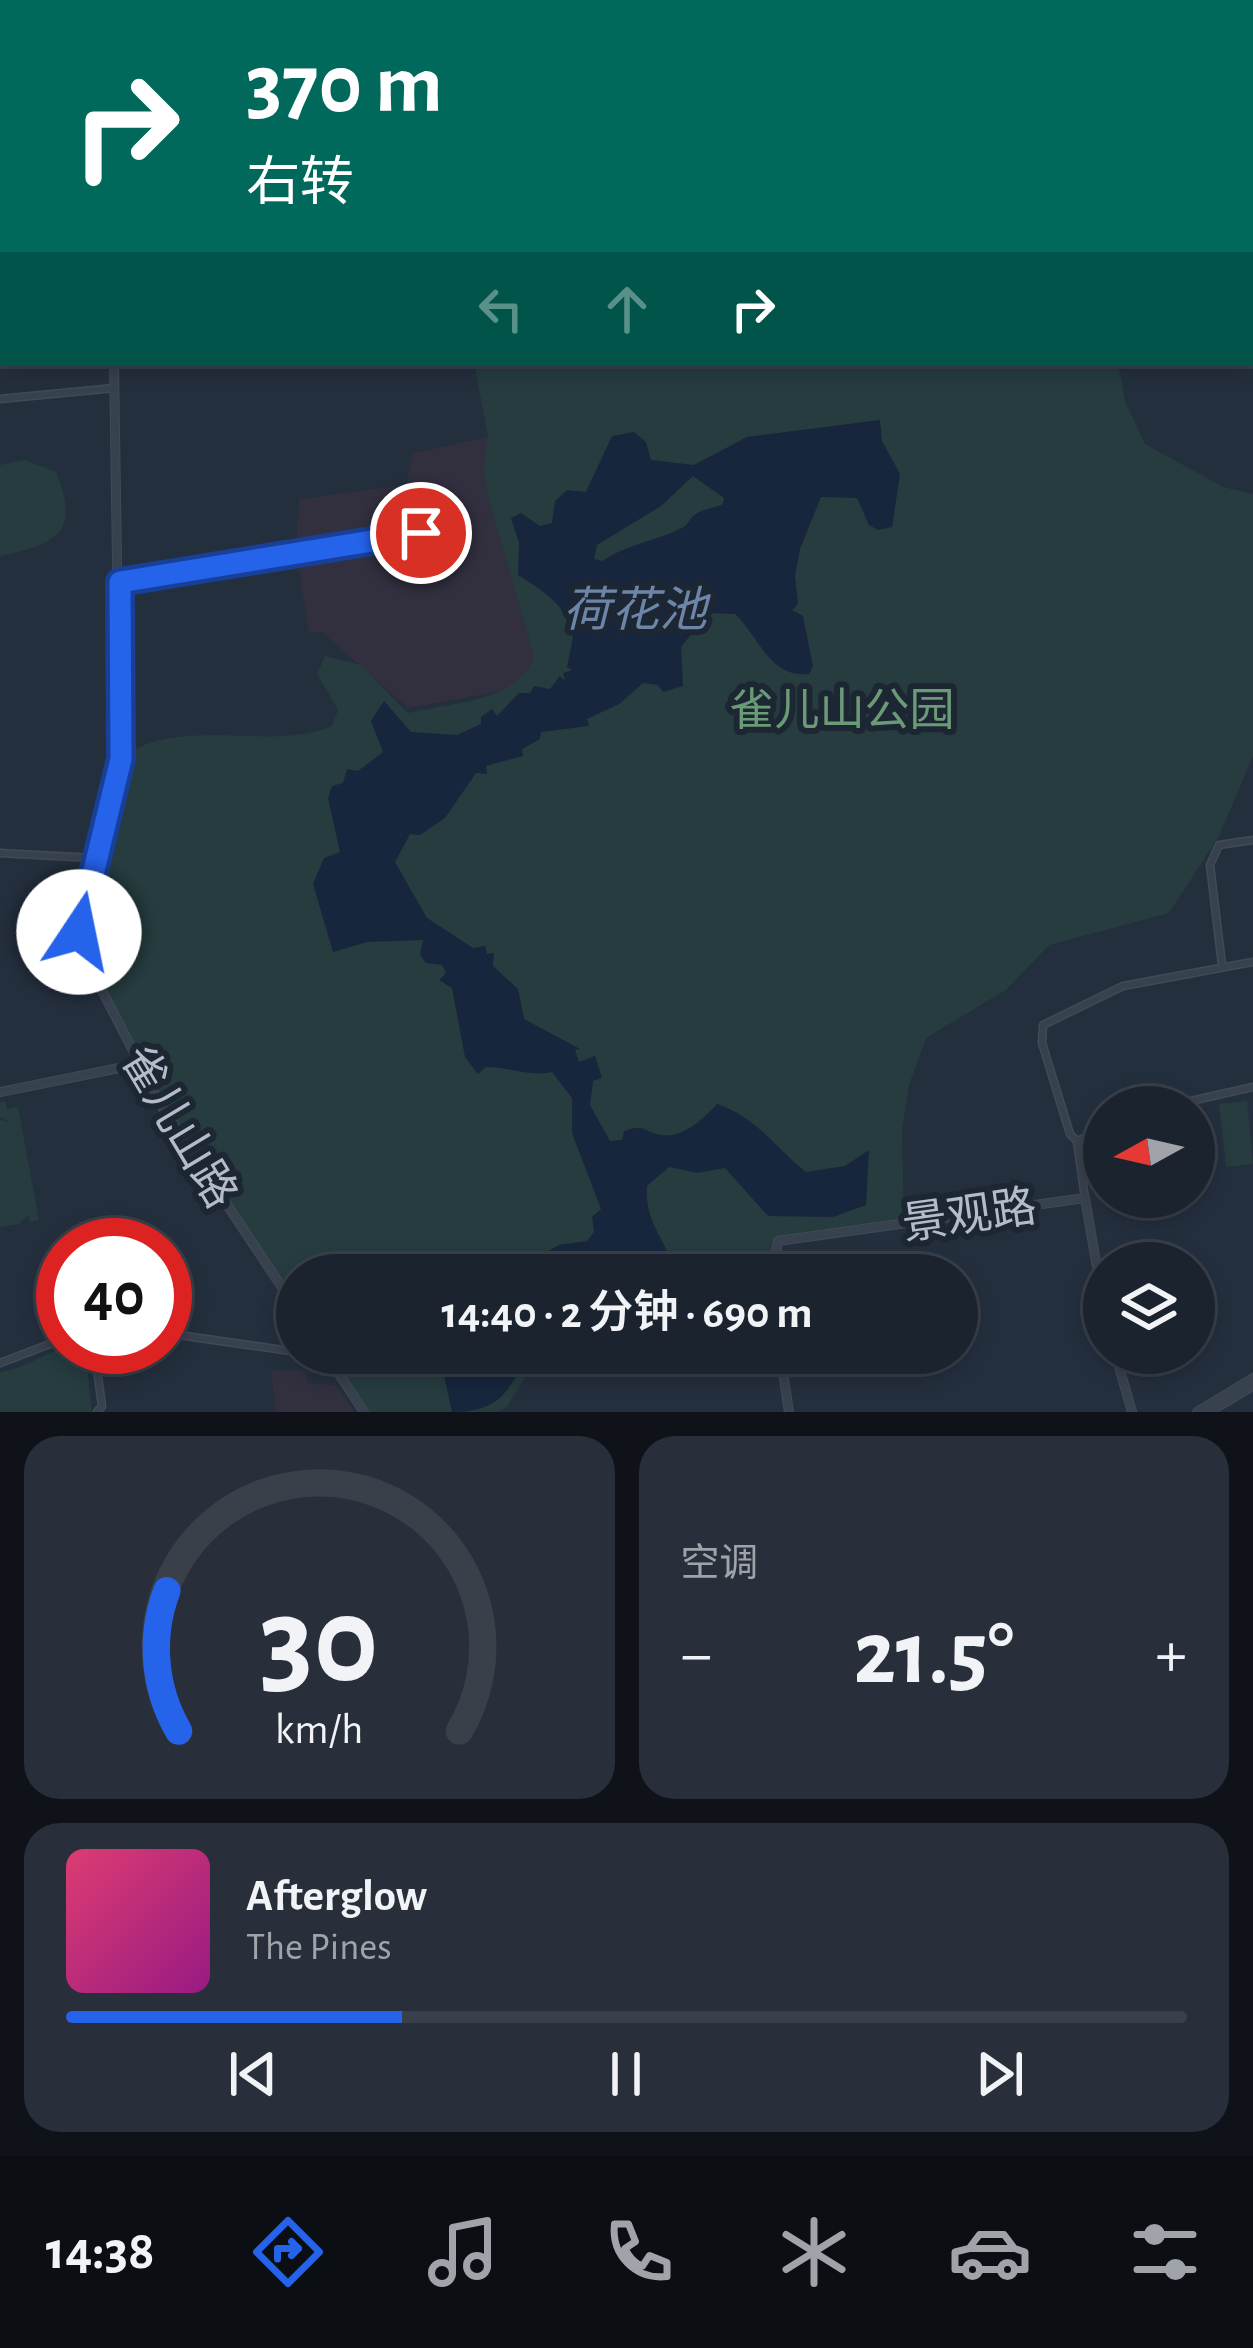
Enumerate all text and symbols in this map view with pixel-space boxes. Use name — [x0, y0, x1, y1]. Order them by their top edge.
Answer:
text: 370 m — [246, 44, 443, 128]
icon: right — [48, 48, 204, 204]
text: 右转 — [246, 157, 354, 211]
icon: left — [468, 276, 534, 342]
icon: ahead — [594, 276, 660, 342]
icon: right — [720, 276, 786, 342]
pin — [370, 482, 472, 584]
icon: arrive — [388, 500, 454, 566]
water label: 荷花池 — [563, 585, 711, 636]
park label: 雀儿山公园 — [729, 687, 955, 734]
position arrow — [16, 869, 142, 995]
street label: 雀儿山路 — [112, 1038, 245, 1216]
north arrow — [1083, 1086, 1215, 1218]
map controls — [1083, 1086, 1215, 1374]
street label: 景观路 — [899, 1183, 1039, 1248]
speed limit sign: 40 — [36, 1218, 192, 1374]
button: layers — [1083, 1242, 1215, 1374]
text: 14:40 · 2 分钟 · 690 m — [441, 1291, 813, 1336]
text: 空调 — [681, 1545, 759, 1584]
text: 30 — [260, 1580, 379, 1705]
text: 21.5° — [853, 1610, 1014, 1700]
text: − — [681, 1622, 712, 1688]
text: + — [1155, 1622, 1187, 1688]
text: km/h — [275, 1708, 363, 1751]
text: Afterglow — [246, 1874, 427, 1919]
text: The Pines — [246, 1928, 392, 1967]
icon: previous — [220, 2041, 286, 2107]
icon: pause — [593, 2041, 659, 2107]
icon: next — [967, 2041, 1033, 2107]
icon: directions — [246, 2210, 330, 2294]
icon: music — [421, 2210, 505, 2294]
icon: phone — [597, 2210, 681, 2294]
icon: climate — [772, 2210, 856, 2294]
icon: car — [948, 2210, 1032, 2294]
icon: filters — [1123, 2210, 1207, 2294]
text: 14:38 — [46, 2225, 155, 2279]

